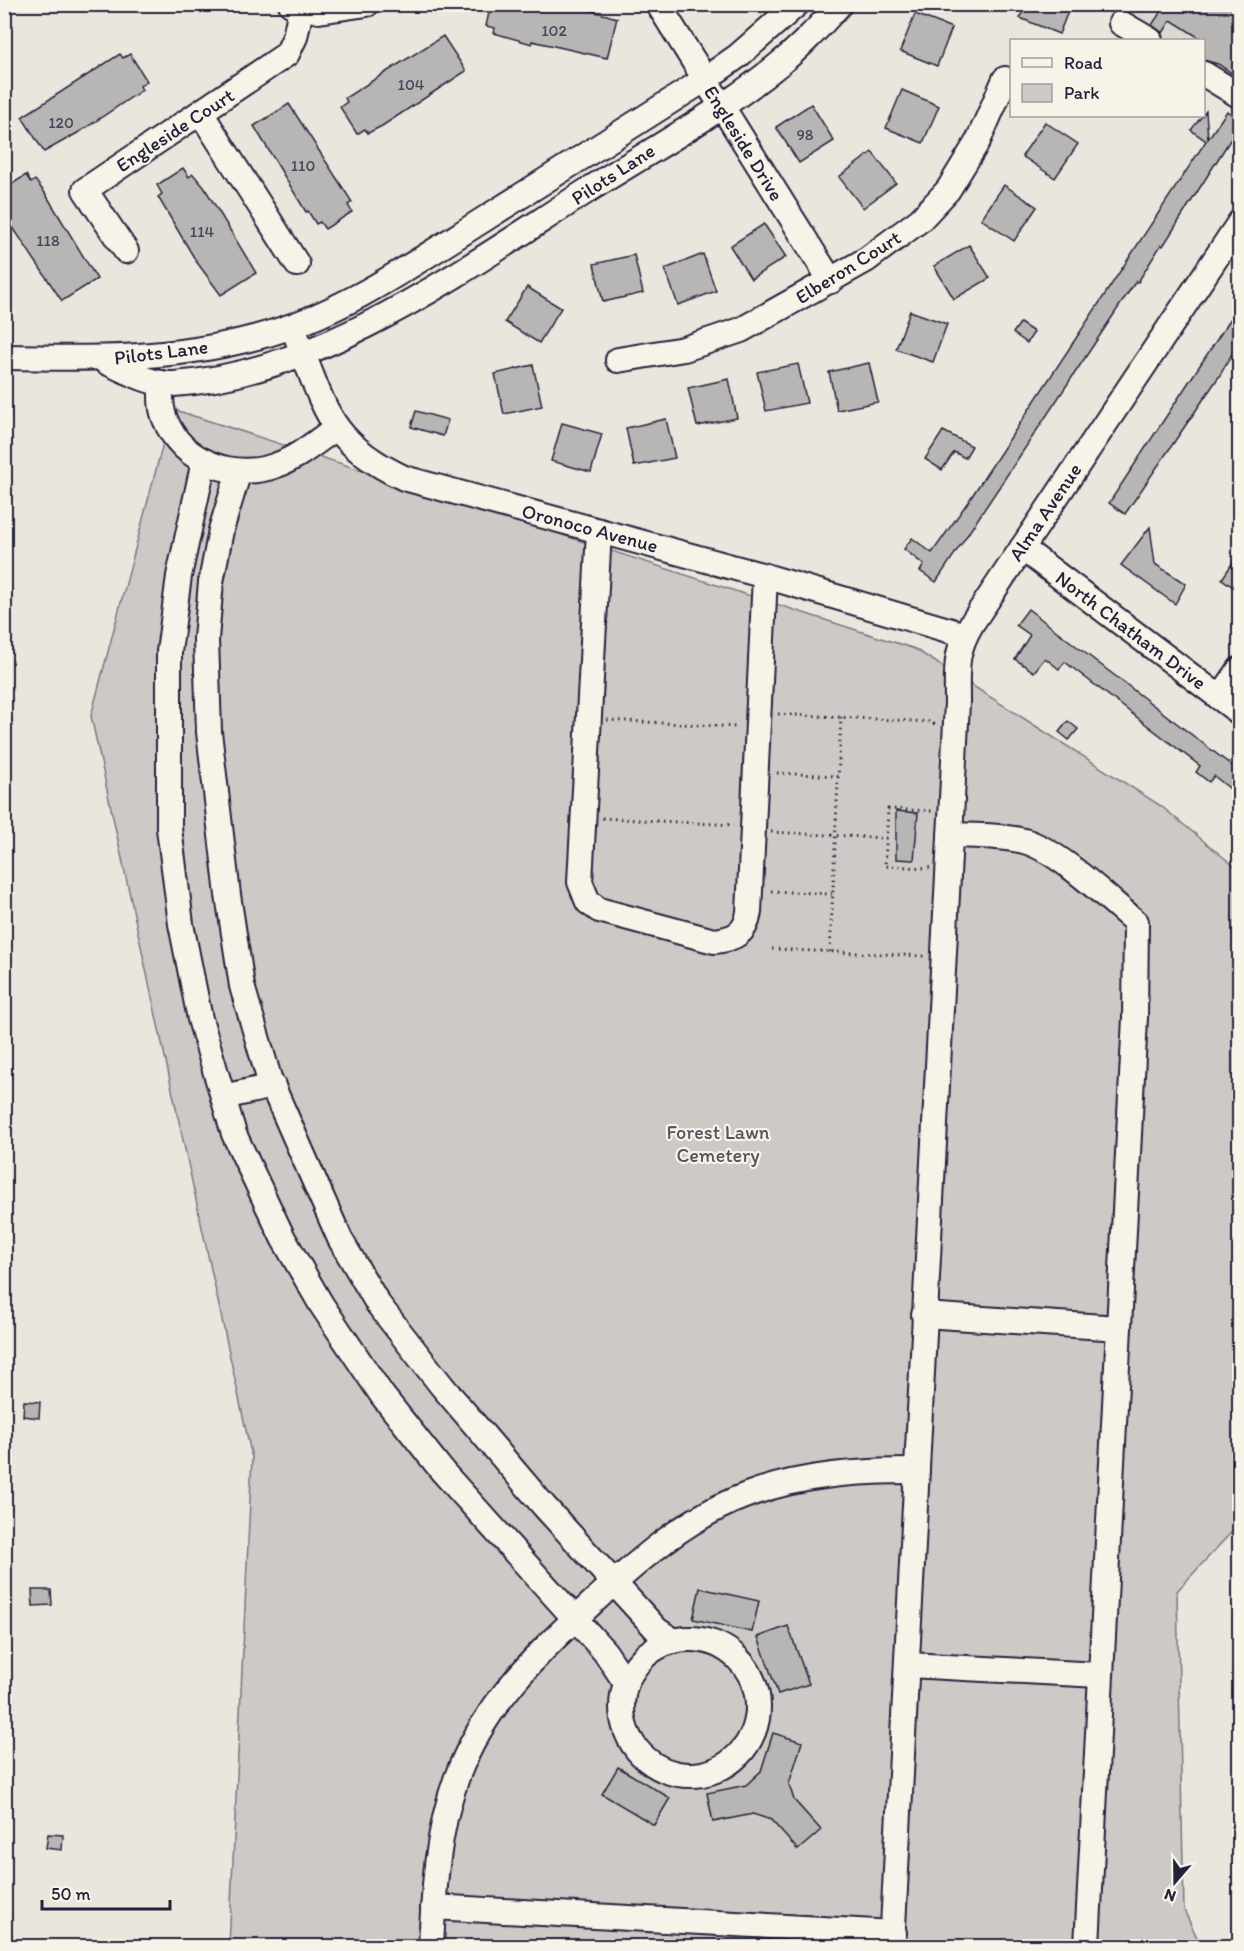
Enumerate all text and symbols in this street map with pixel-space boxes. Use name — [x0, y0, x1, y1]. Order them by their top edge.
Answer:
house number: 102 — [541, 21, 567, 40]
legend — [1010, 39, 1205, 117]
text: Road — [1064, 52, 1103, 74]
house number: 104 — [398, 75, 425, 94]
street label: Engleside Drive — [699, 81, 789, 205]
text: Park — [1064, 82, 1099, 104]
street label: Engleside Court — [111, 83, 239, 177]
house number: 120 — [48, 113, 74, 132]
house number: 98 — [796, 125, 814, 144]
street label: Pilots Lane — [567, 138, 659, 210]
house number: 110 — [291, 156, 315, 175]
house number: 114 — [190, 222, 215, 241]
street label: Elberon Court — [791, 225, 905, 309]
house number: 118 — [36, 231, 60, 250]
street label: Pilots Lane — [113, 334, 209, 370]
street label: Alma Avenue — [1003, 458, 1087, 566]
street label: Oronoco Avenue — [519, 498, 661, 558]
street label: North Chatham Drive — [1051, 566, 1211, 694]
park label: Forest Lawn Cemetery — [667, 1120, 770, 1167]
north arrow — [1145, 1852, 1205, 1912]
scale bar — [42, 1873, 170, 1911]
text: 50 m — [51, 1883, 91, 1905]
text: N — [1162, 1885, 1178, 1906]

